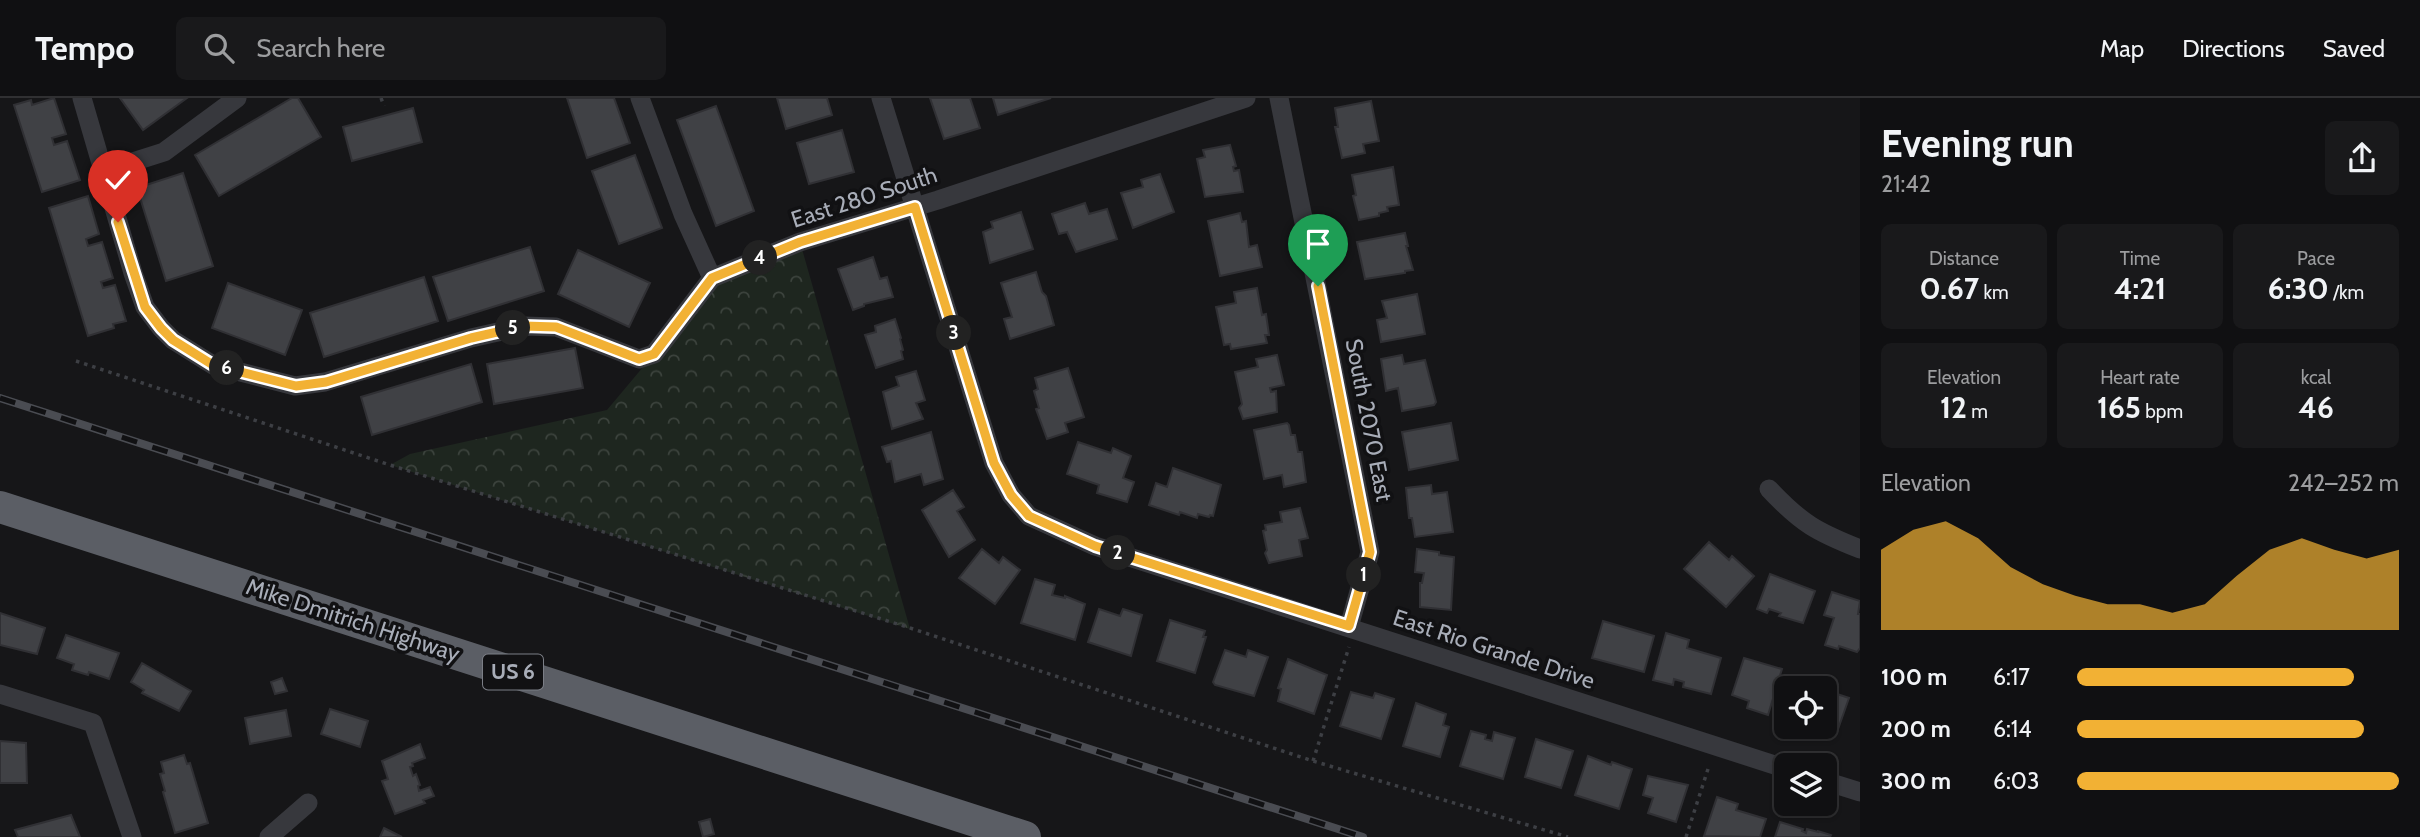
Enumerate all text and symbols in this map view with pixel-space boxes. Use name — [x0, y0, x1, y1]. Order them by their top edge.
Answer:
search box — [176, 17, 666, 80]
text: Tempo — [35, 28, 134, 68]
icon: search — [200, 29, 238, 67]
text: Search here — [256, 32, 385, 64]
text: Map — [2100, 34, 2144, 63]
text: Directions — [2182, 34, 2285, 63]
text: Saved — [2323, 34, 2385, 63]
text: Evening run — [1881, 120, 2074, 167]
button: share — [2325, 121, 2399, 195]
pin — [88, 150, 148, 222]
street label: East 280 South — [787, 160, 941, 234]
icon: check — [99, 161, 137, 199]
text: 21:42 — [1881, 170, 1931, 198]
pin — [1288, 214, 1348, 286]
icon: arrive — [1299, 225, 1337, 263]
pin: 4 — [742, 240, 778, 276]
text: 4 — [754, 246, 765, 269]
text: Distance — [1929, 247, 1999, 270]
text: Time — [2120, 247, 2160, 270]
text: Pace — [2297, 247, 2335, 270]
text: 0.67 — [1919, 270, 1979, 307]
text: 4:21 — [2114, 270, 2166, 307]
text: 6:30 — [2268, 270, 2329, 307]
text: km — [1979, 281, 2009, 304]
text: /km — [2329, 281, 2364, 304]
pin: 5 — [496, 310, 530, 345]
text: 5 — [507, 316, 518, 339]
pin: 3 — [936, 316, 972, 350]
text: 3 — [948, 321, 959, 344]
street label: South 2070 East — [1340, 336, 1399, 504]
pin: 6 — [210, 350, 244, 386]
text: 6 — [221, 356, 232, 379]
text: Elevation — [1927, 366, 2001, 389]
text: Heart rate — [2100, 366, 2180, 389]
text: kcal — [2301, 366, 2331, 389]
text: 12 — [1940, 389, 1967, 426]
text: 165 — [2097, 389, 2141, 426]
text: 46 — [2298, 389, 2334, 426]
text: m — [1967, 400, 1988, 423]
text: bpm — [2141, 400, 2183, 423]
text: Elevation — [1881, 469, 1971, 497]
text: 242–252 m — [2288, 469, 2399, 497]
pin: 2 — [1100, 536, 1136, 570]
text: 2 — [1112, 541, 1123, 564]
pin: 1 — [1346, 558, 1382, 592]
text: 1 — [1360, 563, 1367, 586]
street label: Mike Dmitrich Highway — [243, 572, 464, 668]
street label: East Rio Grande Drive — [1390, 603, 1599, 695]
road number: US 6 — [483, 654, 543, 690]
text: 100 m — [1881, 663, 1947, 691]
text: 6:17 — [1993, 663, 2030, 691]
map controls — [1774, 676, 1837, 816]
button: locate — [1774, 676, 1837, 739]
text: 200 m — [1881, 715, 1951, 743]
text: 6:14 — [1993, 715, 2032, 743]
button: layers — [1774, 753, 1837, 816]
text: 300 m — [1881, 767, 1951, 795]
text: 6:03 — [1993, 767, 2039, 795]

